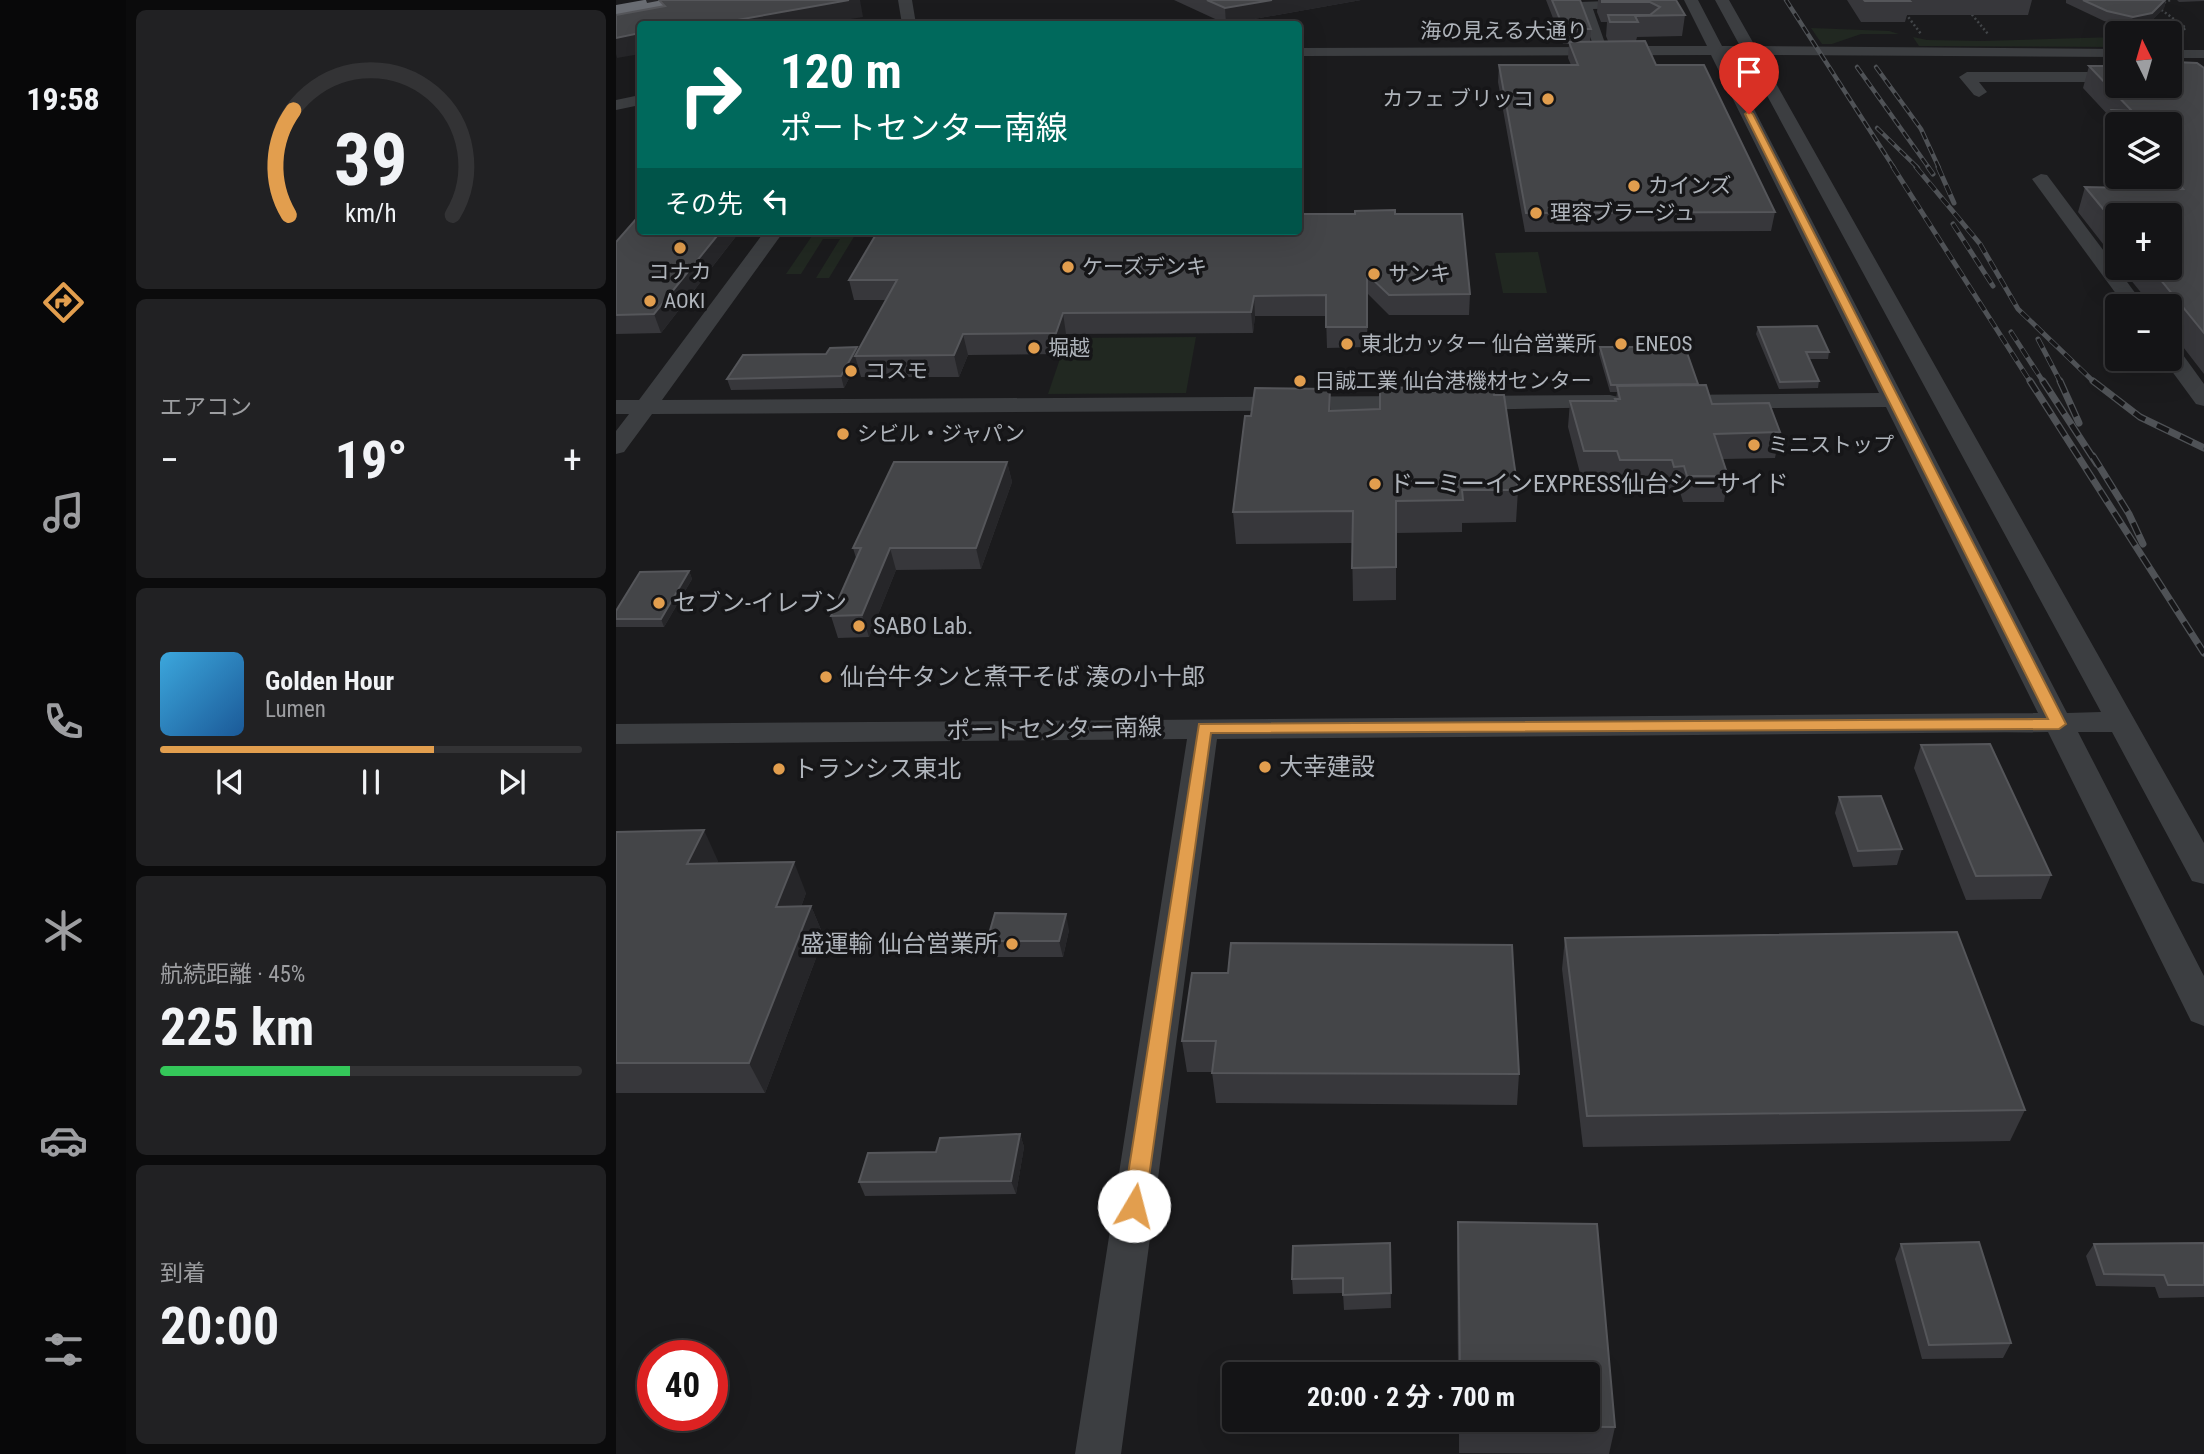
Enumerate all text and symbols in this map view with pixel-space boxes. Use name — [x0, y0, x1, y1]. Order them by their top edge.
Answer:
street label: 海の見える大通り — [1420, 19, 1588, 43]
north arrow — [2105, 21, 2182, 98]
map controls — [2105, 21, 2182, 371]
pin — [1719, 42, 1779, 114]
text: 120 m — [780, 43, 902, 100]
icon: right — [665, 49, 756, 140]
icon: arrive — [1730, 53, 1768, 91]
text: 19:58 — [26, 80, 100, 118]
place label: カフェ ブリッコ — [1382, 87, 1534, 111]
marker: カフェ ブリッコ — [1540, 91, 1556, 107]
text: ポートセンター南線 — [780, 109, 1068, 147]
button: layers — [2105, 112, 2182, 189]
text: 39 — [334, 118, 408, 204]
place label: カインズ — [1648, 174, 1732, 198]
marker: カインズ — [1626, 178, 1642, 194]
icon: left — [757, 182, 795, 220]
text: その先 — [665, 189, 743, 219]
text: km/h — [345, 199, 397, 228]
place label: 理容ブラージュ — [1550, 201, 1695, 225]
button: + — [2105, 203, 2182, 280]
marker: 理容ブラージュ — [1528, 205, 1544, 221]
marker: コナカ — [672, 240, 688, 256]
place label: ケーズデンキ — [1082, 255, 1207, 279]
marker: ケーズデンキ — [1060, 259, 1076, 275]
place label: コナカ — [649, 260, 712, 284]
place label: サンキ — [1388, 262, 1451, 286]
marker: サンキ — [1366, 266, 1382, 282]
icon: directions — [39, 278, 88, 327]
place label: AOKI — [664, 289, 705, 313]
marker: AOKI — [642, 293, 658, 309]
button: − — [2105, 294, 2182, 371]
place label: 東北カッター 仙台営業所 — [1361, 332, 1597, 356]
place label: ENEOS — [1635, 332, 1693, 356]
place label: 堀越 — [1048, 336, 1090, 360]
marker: 東北カッター 仙台営業所 — [1339, 336, 1355, 352]
marker: ENEOS — [1613, 336, 1629, 352]
marker: 堀越 — [1026, 340, 1042, 356]
place label: コスモ — [865, 359, 928, 383]
marker: コスモ — [843, 363, 859, 379]
place label: 日誠工業 仙台港機材センター — [1314, 369, 1592, 393]
marker: 日誠工業 仙台港機材センター — [1292, 373, 1308, 389]
text: エアコン — [160, 394, 252, 421]
place label: シビル・ジャパン — [857, 422, 1025, 446]
marker: シビル・ジャパン — [835, 426, 851, 442]
text: 19° — [335, 430, 407, 491]
place label: ミニストップ — [1768, 433, 1894, 457]
marker: ミニストップ — [1746, 437, 1762, 453]
text: − — [160, 438, 179, 482]
text: + — [563, 438, 582, 482]
place label: ドーミーインEXPRESS仙台シーサイド — [1389, 470, 1789, 498]
marker: ドーミーインEXPRESS仙台シーサイド — [1367, 476, 1383, 492]
icon: music — [39, 488, 88, 537]
place label: セブン-イレブン — [673, 589, 847, 617]
marker: セブン-イレブン — [651, 595, 667, 611]
place label: SABO Lab. — [873, 612, 973, 640]
marker: SABO Lab. — [851, 618, 867, 634]
place label: 仙台牛タンと煮干そば 湊の小十郎 — [840, 663, 1206, 691]
text: Golden Hour — [265, 666, 394, 696]
marker: 仙台牛タンと煮干そば 湊の小十郎 — [818, 669, 834, 685]
text: Lumen — [265, 696, 326, 723]
icon: phone — [39, 697, 88, 746]
street label: ポートセンター南線 — [946, 713, 1162, 745]
place label: 大幸建設 — [1279, 753, 1375, 781]
place label: トランシス東北 — [793, 755, 961, 783]
marker: 大幸建設 — [1257, 759, 1273, 775]
marker: トランシス東北 — [771, 761, 787, 777]
icon: previous — [211, 763, 249, 801]
icon: pause — [352, 763, 390, 801]
icon: next — [493, 763, 531, 801]
icon: climate — [39, 906, 88, 955]
place label: 盛運輸 仙台営業所 — [800, 930, 998, 958]
marker: 盛運輸 仙台営業所 — [1004, 936, 1020, 952]
text: 航続距離 · 45% — [160, 961, 305, 988]
text: 225 km — [160, 997, 314, 1058]
icon: car — [39, 1116, 88, 1165]
position arrow — [1097, 1169, 1171, 1243]
text: 到着 — [160, 1260, 206, 1287]
text: 20:00 — [160, 1296, 279, 1357]
icon: filters — [39, 1325, 88, 1374]
speed limit sign: 40 — [637, 1340, 728, 1431]
text: 20:00 · 2 分 · 700 m — [1307, 1382, 1515, 1412]

